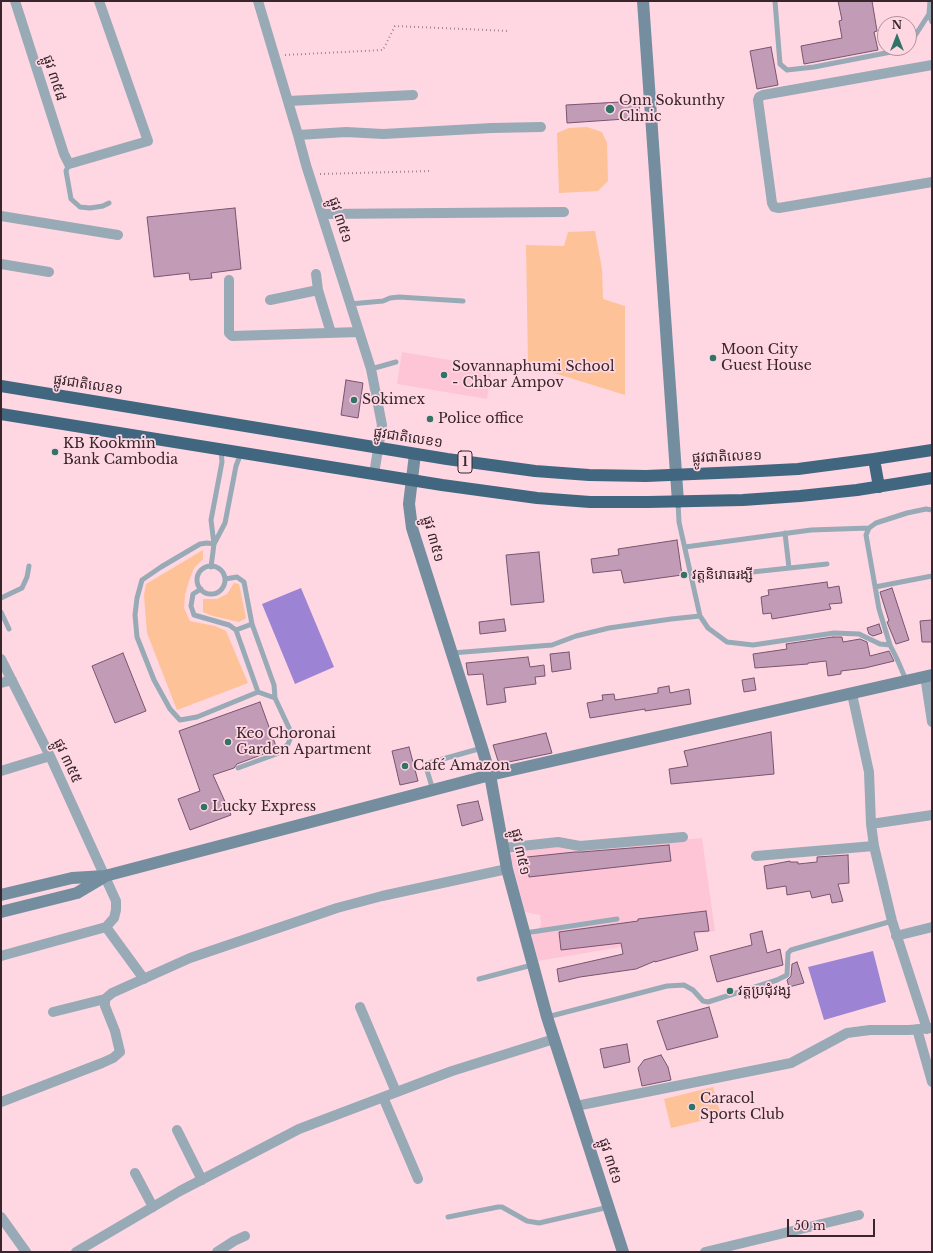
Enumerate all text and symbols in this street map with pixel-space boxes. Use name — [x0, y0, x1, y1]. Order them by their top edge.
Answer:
north arrow — [877, 16, 917, 56]
text: N — [892, 18, 902, 32]
street label: ផ្លូវ ៣៥៨ — [39, 53, 69, 103]
place label: Onn Sokunthy Clinic — [619, 93, 725, 126]
marker: Onn Sokunthy Clinic — [604, 103, 616, 115]
street label: ផ្លូវ ៣៥១ — [325, 195, 355, 245]
place label: Moon City Guest House — [721, 342, 812, 374]
marker: Moon City Guest House — [708, 353, 718, 363]
place label: Sovannaphumi School - Chbar Ampov — [452, 359, 614, 392]
marker: Sovannaphumi School - Chbar Ampov — [439, 370, 449, 380]
street label: ផ្លូវជាតិលេខ១ — [52, 371, 124, 399]
place label: Sokimex — [362, 392, 425, 408]
marker: Sokimex — [349, 395, 359, 405]
place label: Police office — [438, 411, 524, 427]
marker: Police office — [425, 414, 435, 424]
street label: ផ្លូវជាតិលេខ១ — [372, 424, 444, 452]
place label: KB Kookmin Bank Cambodia — [63, 436, 178, 468]
marker: KB Kookmin Bank Cambodia — [50, 447, 60, 457]
street label: ផ្លូវជាតិលេខ១ — [692, 447, 762, 467]
road number: 1 — [458, 451, 472, 473]
street label: ផ្លូវ ៣៥១ — [419, 514, 447, 564]
place label: វត្តនិរោធរង្សី — [692, 567, 753, 583]
marker: វត្តនិរោធរង្សី — [679, 570, 689, 580]
place label: Keo Choronai Garden Apartment — [236, 726, 372, 758]
street label: ផ្លូវ ៣៥៥ — [49, 736, 85, 786]
marker: Keo Choronai Garden Apartment — [223, 737, 233, 747]
place label: Café Amazon — [413, 758, 510, 774]
marker: Café Amazon — [400, 761, 410, 771]
place label: Lucky Express — [212, 799, 316, 815]
marker: Lucky Express — [199, 802, 209, 812]
street label: ផ្លូវ ៣៥១ — [507, 827, 533, 877]
place label: វត្តប្រជុំវង្ស — [738, 983, 791, 999]
marker: វត្តប្រជុំវង្ស — [725, 986, 735, 996]
place label: Caracol Sports Club — [700, 1091, 784, 1124]
marker: Caracol Sports Club — [687, 1102, 697, 1112]
street label: ផ្លូវ ៣៥១ — [595, 1136, 625, 1186]
scale bar — [789, 1211, 877, 1237]
text: 50 m — [794, 1218, 826, 1233]

